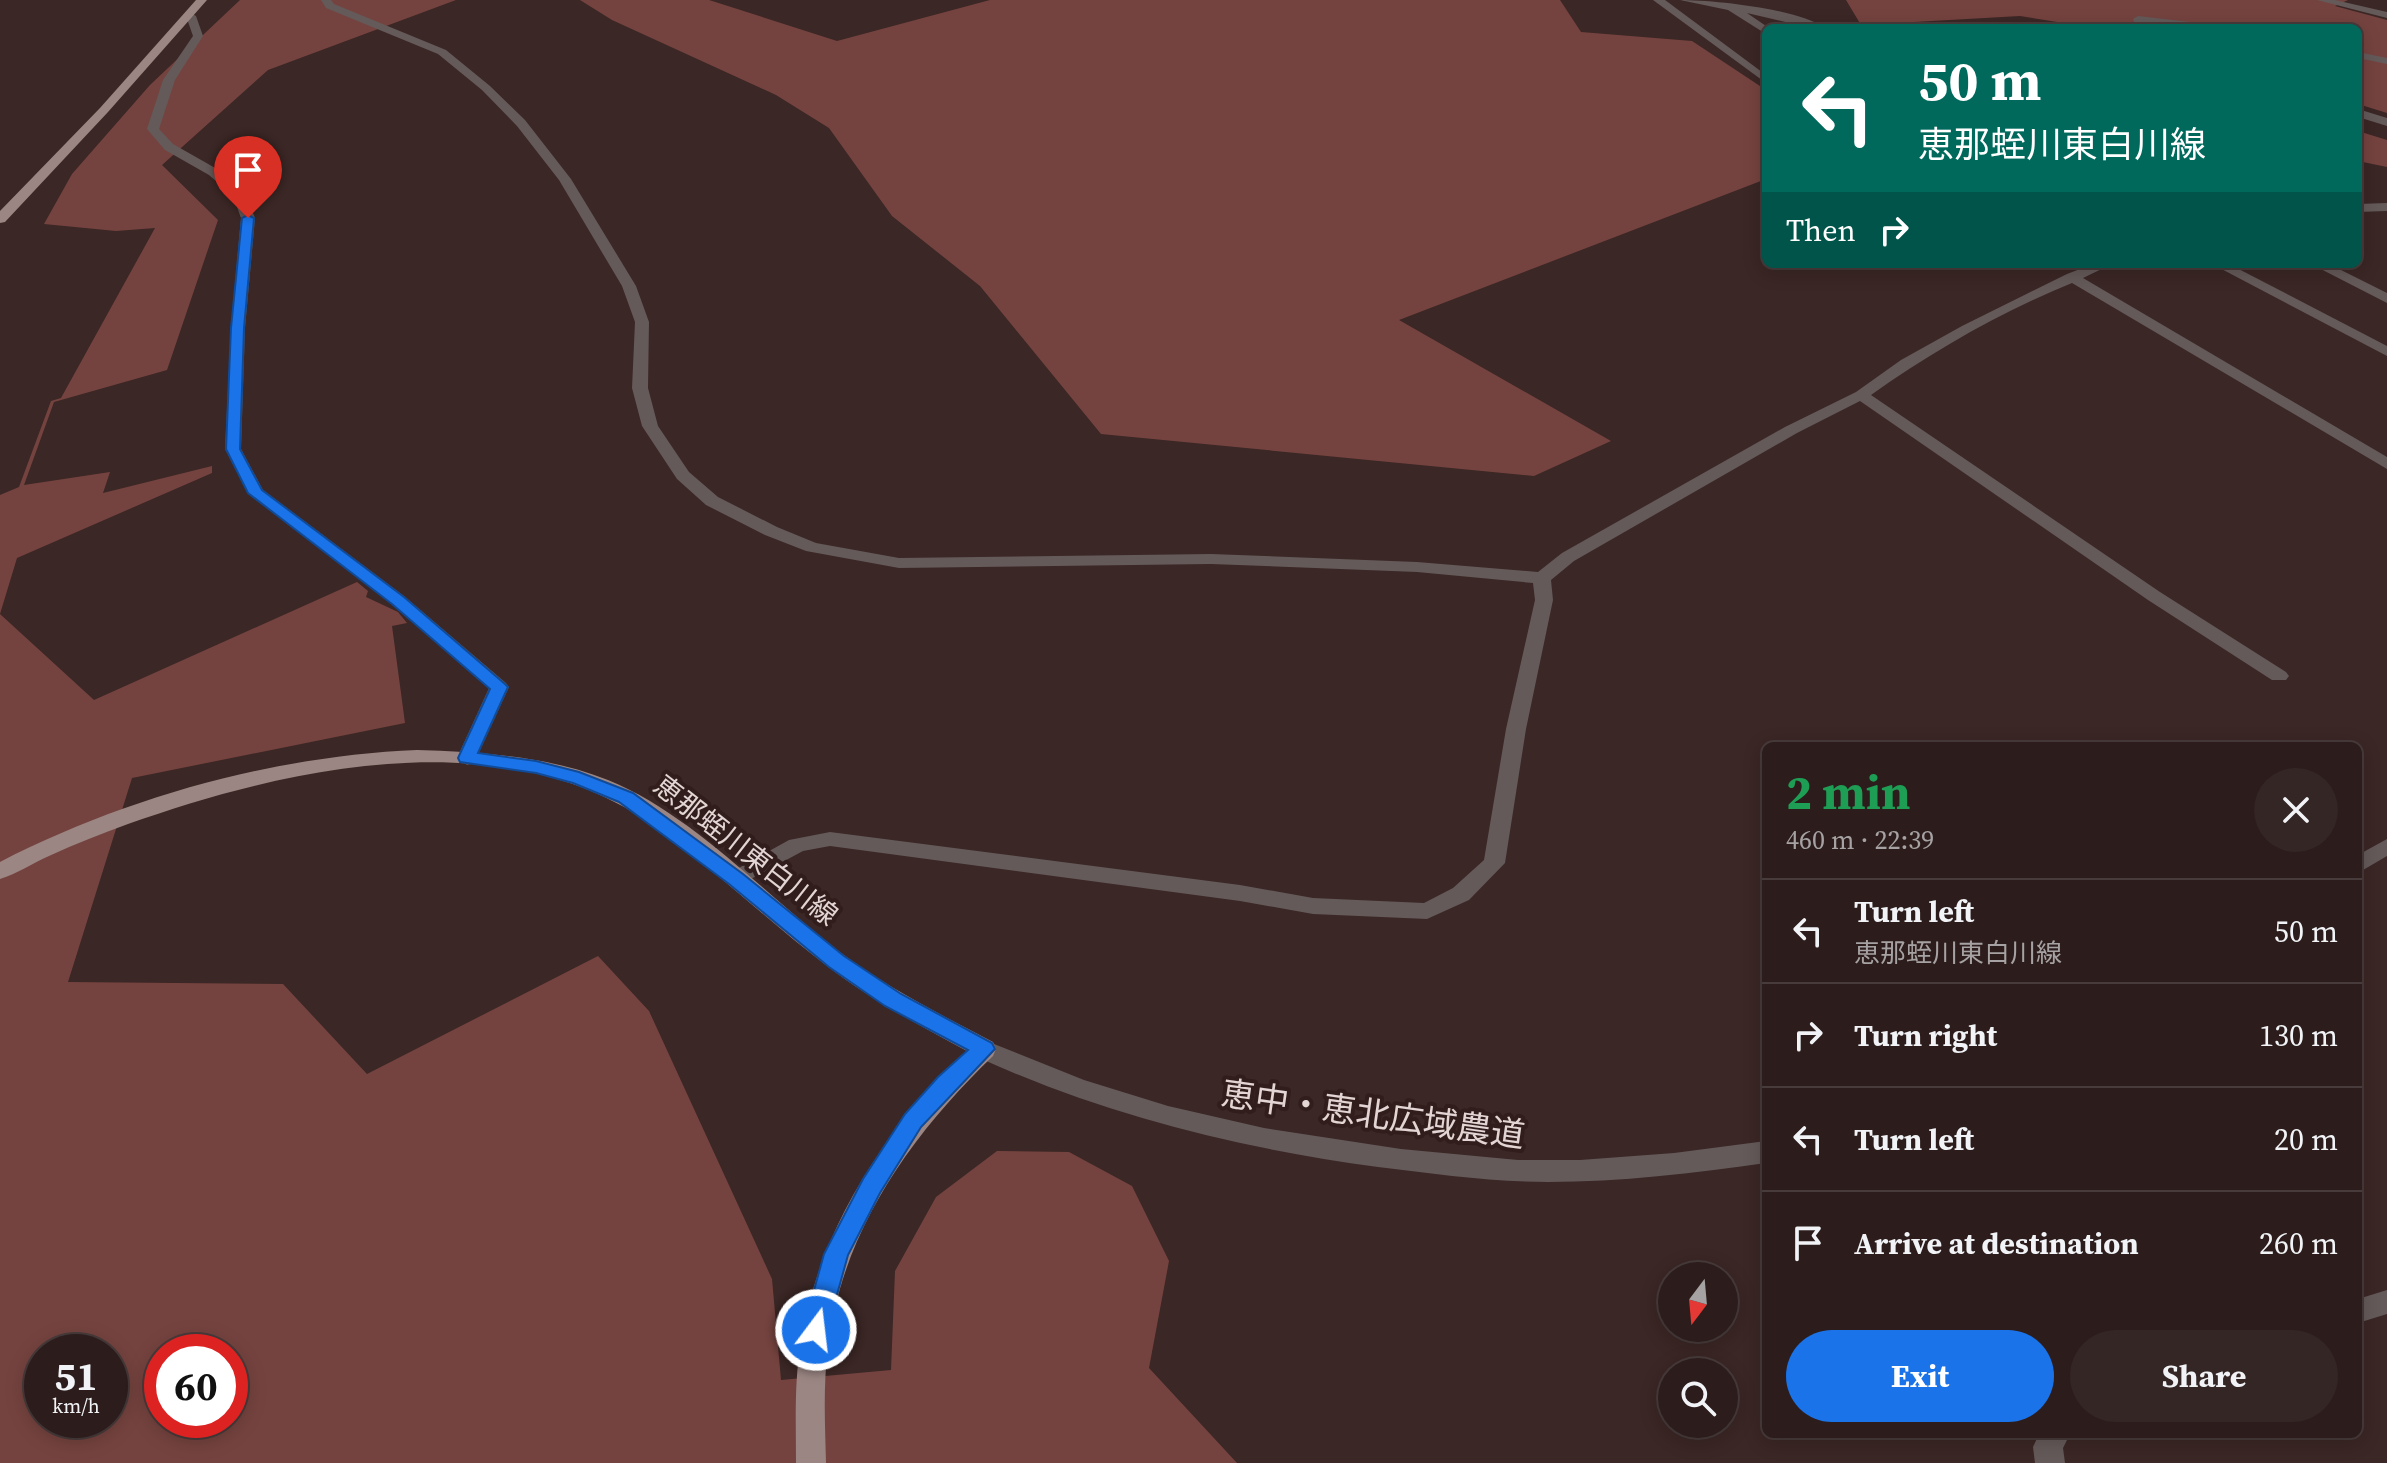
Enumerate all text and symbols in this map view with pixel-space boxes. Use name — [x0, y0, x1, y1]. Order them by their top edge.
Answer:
text: 50 m — [1918, 42, 2041, 119]
icon: left — [1786, 56, 1890, 160]
text: 恵那蛭川東白川線 — [1918, 120, 2206, 169]
pin — [214, 136, 282, 218]
icon: arrive — [226, 148, 270, 192]
icon: right — [1872, 208, 1916, 252]
text: Then — [1786, 210, 1856, 251]
text: 2 min — [1786, 759, 1911, 825]
street label: 恵那蛭川東白川線 — [646, 766, 846, 934]
button: close — [2254, 768, 2338, 852]
text: 460 m · 22:39 — [1786, 822, 1934, 858]
text: Turn left — [1854, 891, 1974, 932]
icon: left — [1786, 909, 1830, 953]
text: 50 m — [2274, 911, 2338, 952]
text: 恵那蛭川東白川線 — [1854, 935, 2062, 971]
icon: right — [1786, 1013, 1830, 1057]
text: Turn right — [1854, 1015, 1997, 1056]
text: 130 m — [2259, 1015, 2338, 1056]
street label: 恵中・恵北広域農道 — [1218, 1070, 1528, 1158]
icon: left — [1786, 1117, 1830, 1161]
text: Turn left — [1854, 1119, 1974, 1160]
text: 20 m — [2274, 1119, 2338, 1160]
icon: arrive — [1786, 1221, 1830, 1265]
text: Arrive at destination — [1854, 1223, 2139, 1264]
text: 260 m — [2259, 1223, 2338, 1264]
north arrow — [1658, 1262, 1738, 1342]
map controls — [1658, 1262, 1738, 1438]
position arrow — [774, 1288, 858, 1372]
button: Exit — [1786, 1330, 2054, 1422]
button: Share — [2070, 1330, 2338, 1422]
speed limit sign: 60 — [144, 1334, 248, 1438]
text: 51 — [54, 1349, 98, 1403]
button: search — [1658, 1358, 1738, 1438]
text: km/h — [52, 1392, 100, 1420]

